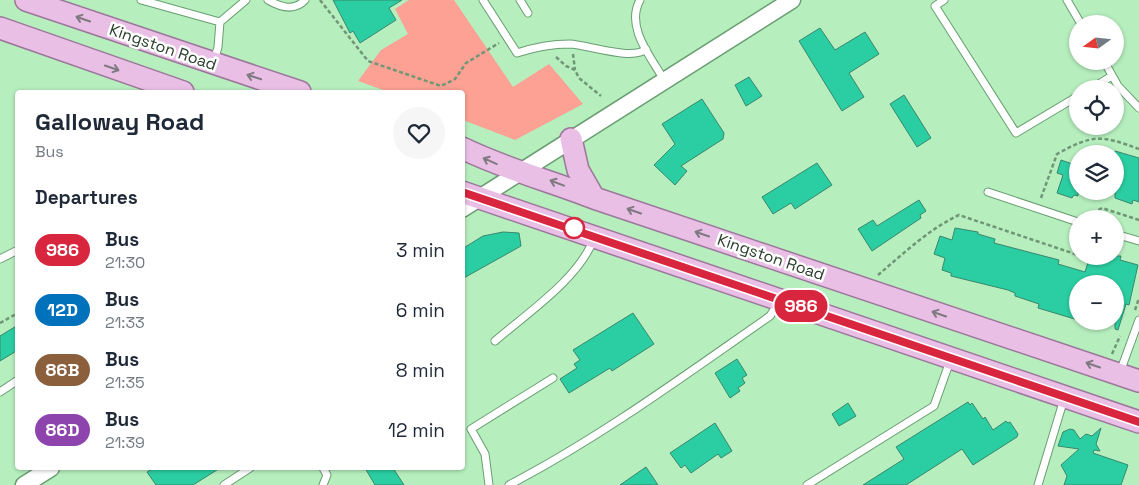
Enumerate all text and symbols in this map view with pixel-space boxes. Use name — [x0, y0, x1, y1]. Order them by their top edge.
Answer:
one-way arrow — [75, 14, 91, 24]
north arrow — [1069, 15, 1124, 70]
map controls — [1069, 15, 1124, 330]
street label: Kingston Road — [107, 19, 219, 75]
one-way arrow — [104, 64, 119, 73]
one-way arrow — [246, 72, 262, 82]
button: locate — [1069, 80, 1124, 135]
text: Galloway Road — [35, 106, 204, 137]
button: heart — [393, 107, 445, 159]
text: Bus — [35, 141, 64, 162]
button: layers — [1069, 145, 1124, 200]
one-way arrow — [483, 156, 498, 166]
one-way arrow — [550, 178, 565, 188]
text: Departures — [35, 185, 138, 210]
one-way arrow — [627, 206, 643, 215]
button: + — [1069, 210, 1124, 265]
unlabelled marker — [563, 217, 585, 239]
text: Bus — [105, 227, 139, 252]
one-way arrow — [695, 229, 710, 238]
street label: Kingston Road — [715, 229, 827, 285]
text: 986 — [46, 238, 79, 261]
text: 3 min — [396, 238, 445, 263]
text: 21:30 — [105, 252, 145, 273]
button: − — [1069, 275, 1124, 330]
text: Bus — [105, 287, 139, 312]
line badge: 986 — [772, 290, 830, 322]
text: 986 — [784, 294, 818, 317]
text: 12D — [47, 298, 78, 321]
text: 6 min — [396, 298, 445, 323]
one-way arrow — [931, 308, 947, 318]
text: 21:33 — [105, 312, 145, 333]
text: Bus — [105, 347, 139, 372]
text: 86B — [46, 358, 79, 381]
text: 8 min — [396, 358, 445, 383]
one-way arrow — [1085, 360, 1101, 370]
text: 21:35 — [105, 372, 145, 393]
text: Bus — [105, 407, 139, 432]
text: 86D — [46, 418, 79, 441]
text: 12 min — [388, 418, 445, 443]
text: 21:39 — [105, 432, 145, 453]

